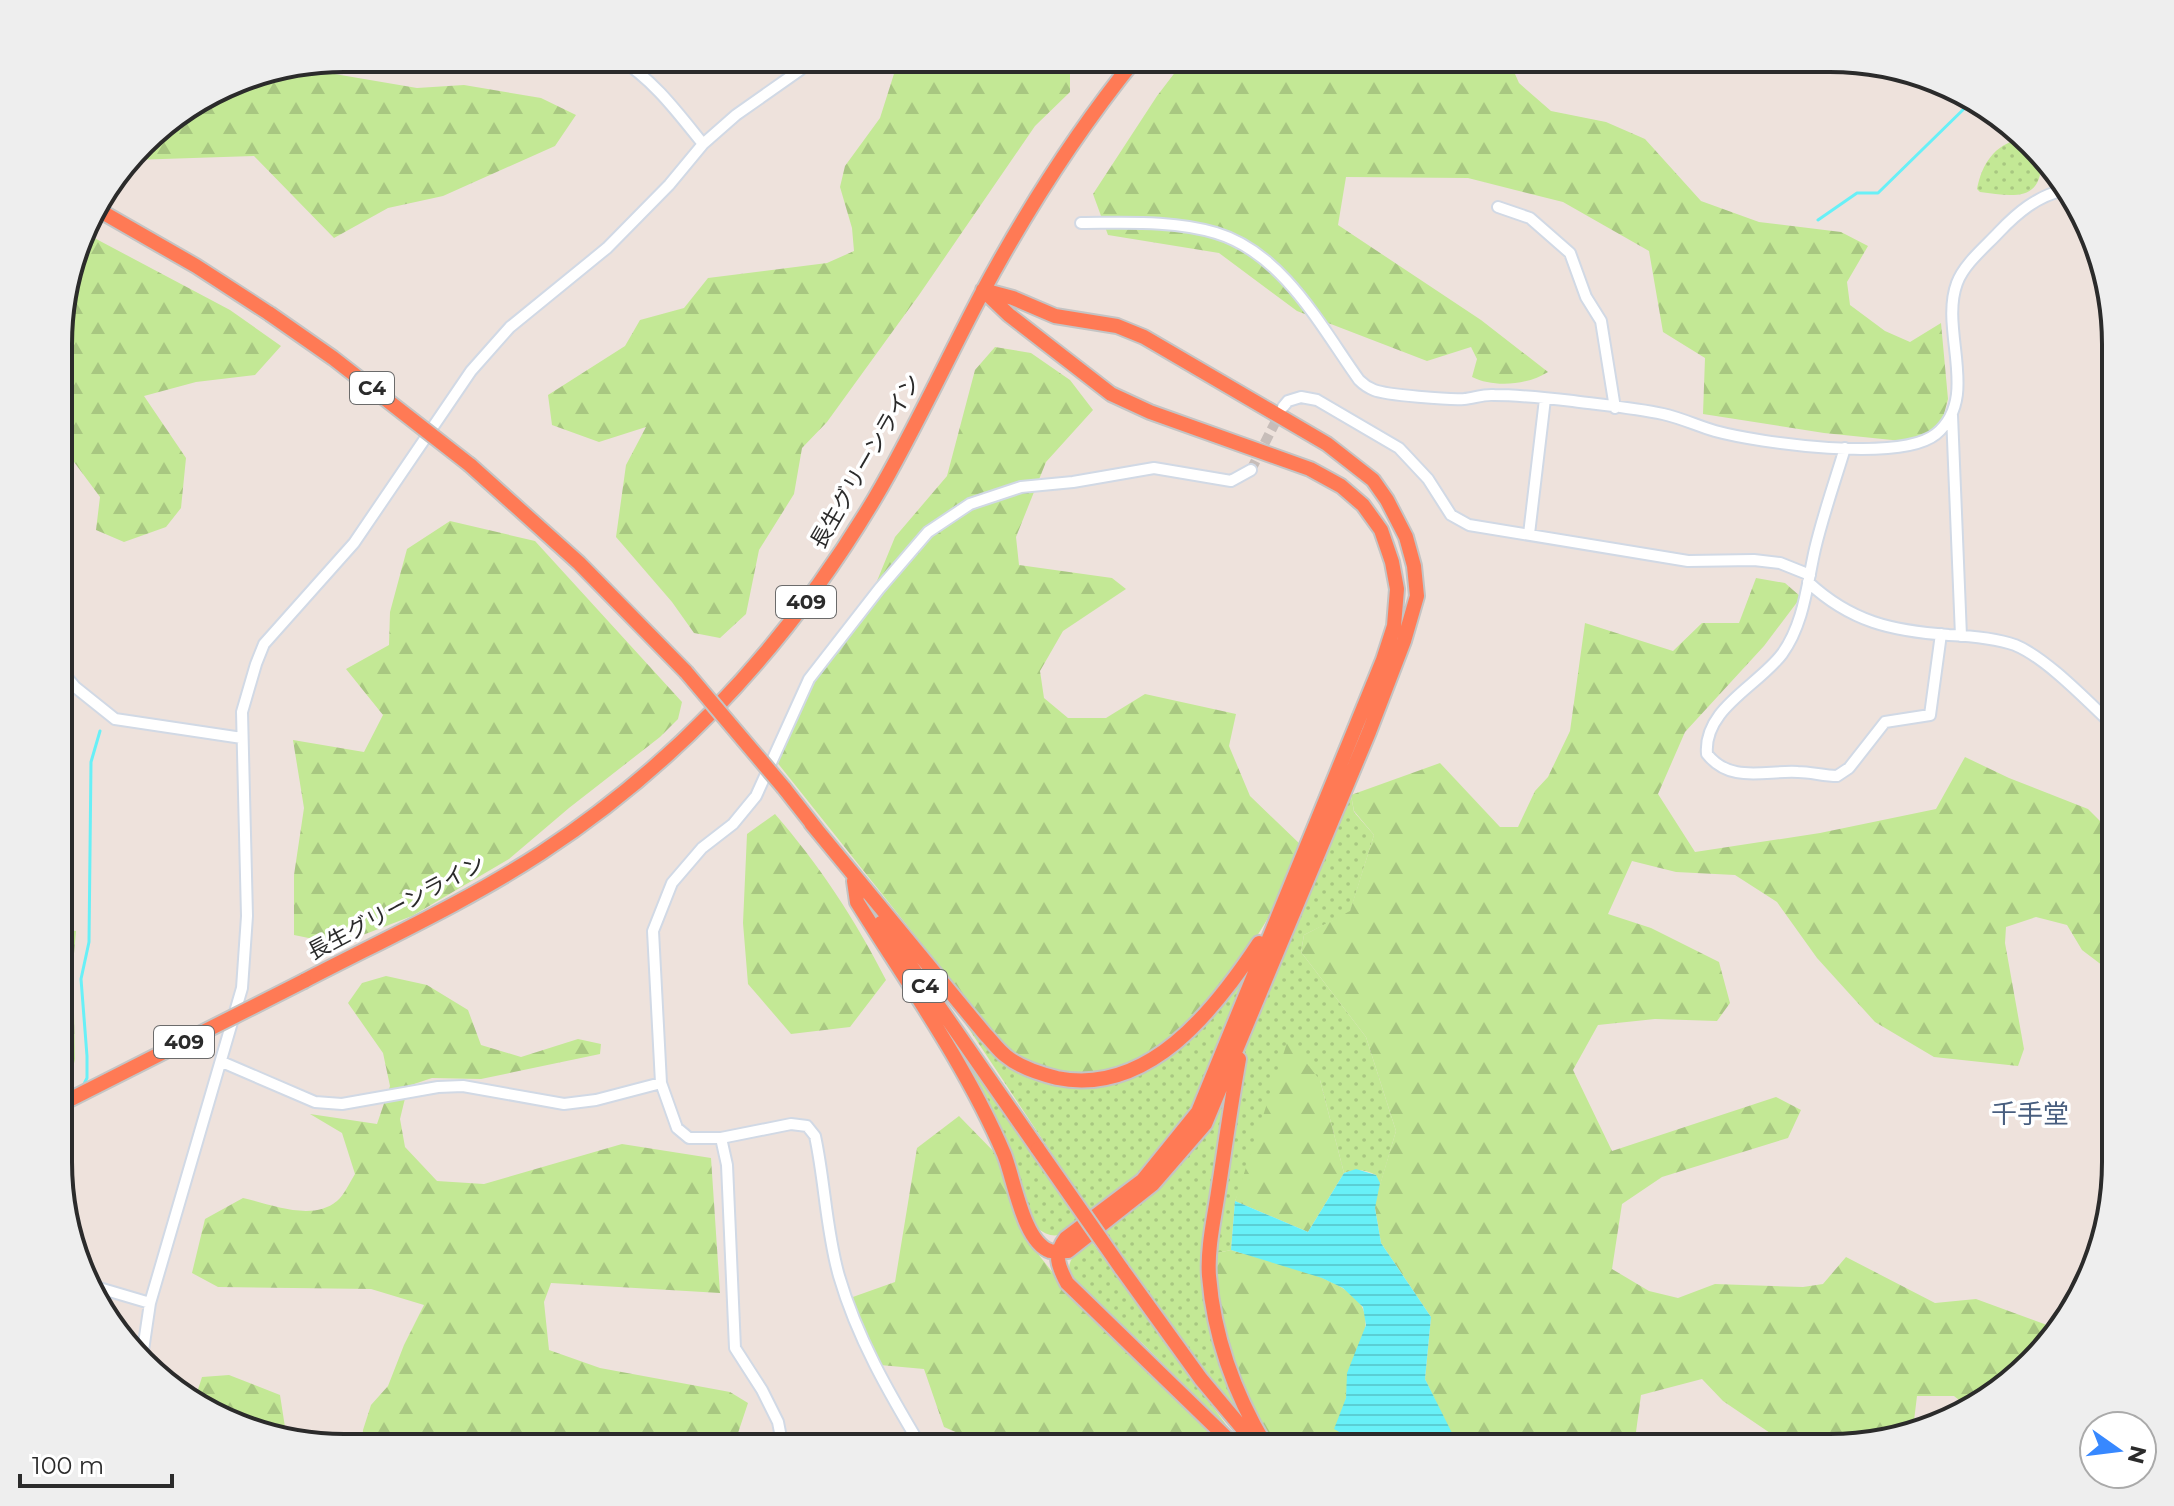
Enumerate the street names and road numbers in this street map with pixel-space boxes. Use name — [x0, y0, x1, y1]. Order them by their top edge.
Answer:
street label: 長生グリーンライン — [805, 369, 926, 553]
road number: C4 — [350, 372, 394, 404]
road number: 409 — [776, 586, 836, 618]
street label: 長生グリーンライン — [303, 849, 490, 966]
road number: C4 — [903, 970, 947, 1002]
road number: 409 — [154, 1026, 214, 1058]

